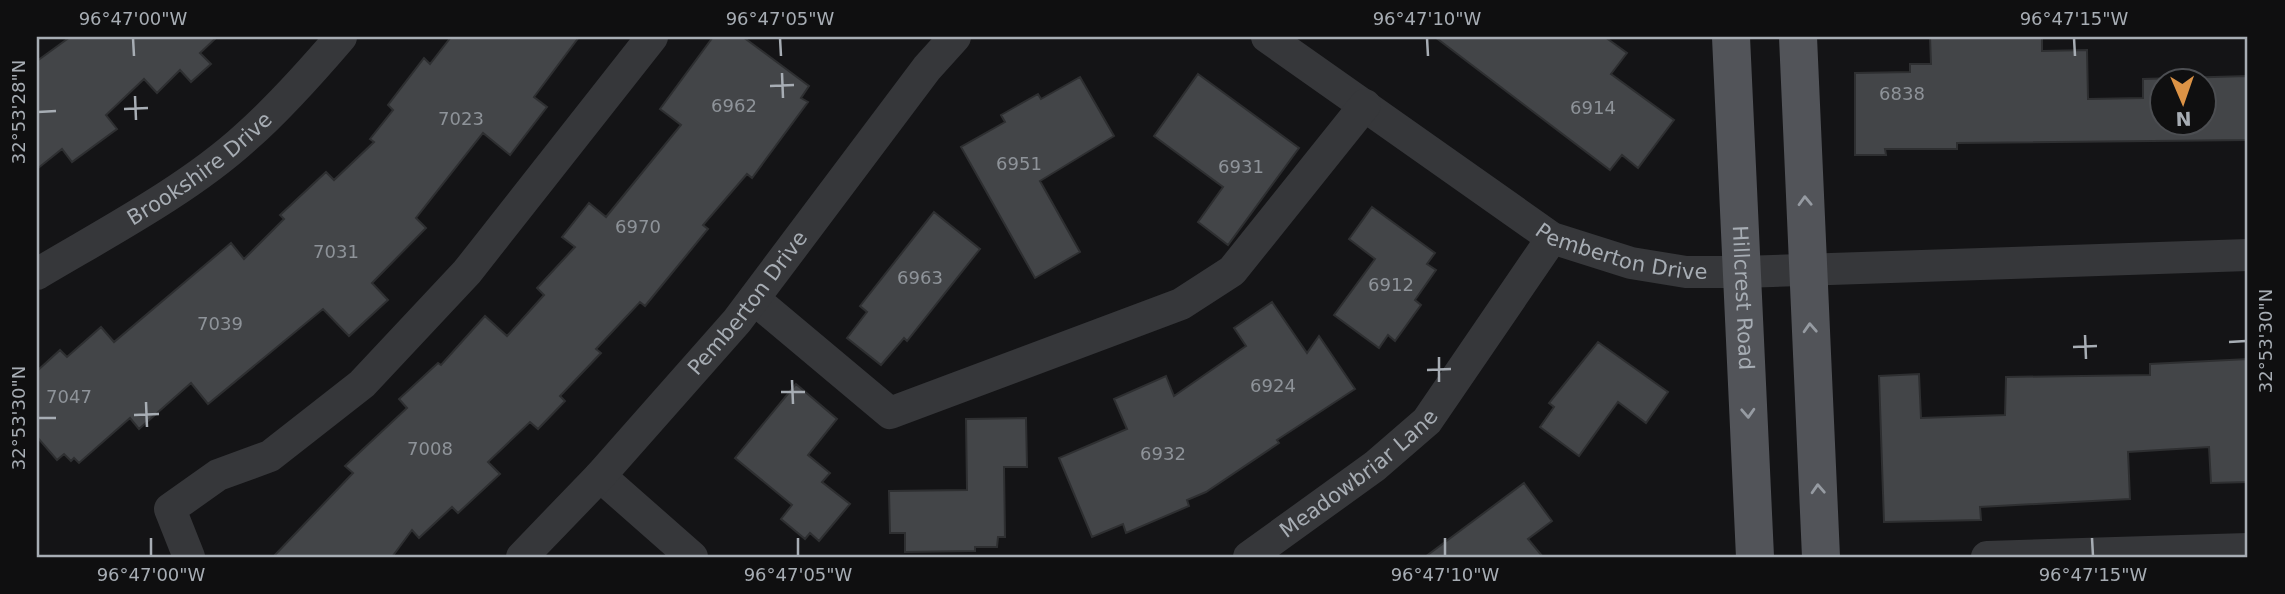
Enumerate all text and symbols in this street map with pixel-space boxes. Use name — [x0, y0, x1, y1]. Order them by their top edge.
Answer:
text: 96°47'00"W — [79, 8, 188, 29]
text: 96°47'05"W — [726, 8, 835, 29]
text: 96°47'10"W — [1373, 8, 1482, 29]
text: 96°47'15"W — [2020, 8, 2129, 29]
text: 32°53'28"N — [8, 60, 29, 164]
north arrow — [2148, 66, 2218, 136]
house number: 6838 — [1879, 83, 1925, 104]
house number: 6962 — [711, 95, 757, 116]
house number: 6914 — [1570, 97, 1616, 118]
street label: Brookshire Drive — [123, 107, 277, 230]
house number: 7023 — [438, 108, 484, 129]
text: N — [2175, 108, 2192, 130]
house number: 6951 — [996, 153, 1042, 174]
house number: 6931 — [1218, 156, 1264, 177]
one-way arrow — [1797, 196, 1812, 207]
house number: 6970 — [615, 216, 661, 237]
street label: Pemberton Drive — [1531, 218, 1707, 284]
street label: Hillcrest Road — [1728, 225, 1758, 370]
street label: Pemberton Drive — [683, 226, 812, 380]
house number: 7031 — [313, 241, 359, 262]
house number: 6963 — [897, 267, 943, 288]
house number: 6912 — [1368, 274, 1414, 295]
text: 32°53'30"N — [2255, 289, 2276, 393]
house number: 7039 — [197, 313, 243, 334]
one-way arrow — [1803, 322, 1818, 333]
text: 32°53'30"N — [8, 366, 29, 470]
house number: 6924 — [1250, 375, 1296, 396]
house number: 7047 — [46, 386, 92, 407]
street label: Meadowbriar Lane — [1275, 405, 1443, 543]
one-way arrow — [1741, 408, 1756, 419]
house number: 7008 — [407, 438, 453, 459]
house number: 6932 — [1140, 443, 1186, 464]
one-way arrow — [1811, 483, 1826, 494]
text: 96°47'00"W — [97, 564, 206, 585]
text: 96°47'05"W — [744, 564, 853, 585]
text: 96°47'10"W — [1391, 564, 1500, 585]
text: 96°47'15"W — [2039, 564, 2148, 585]

